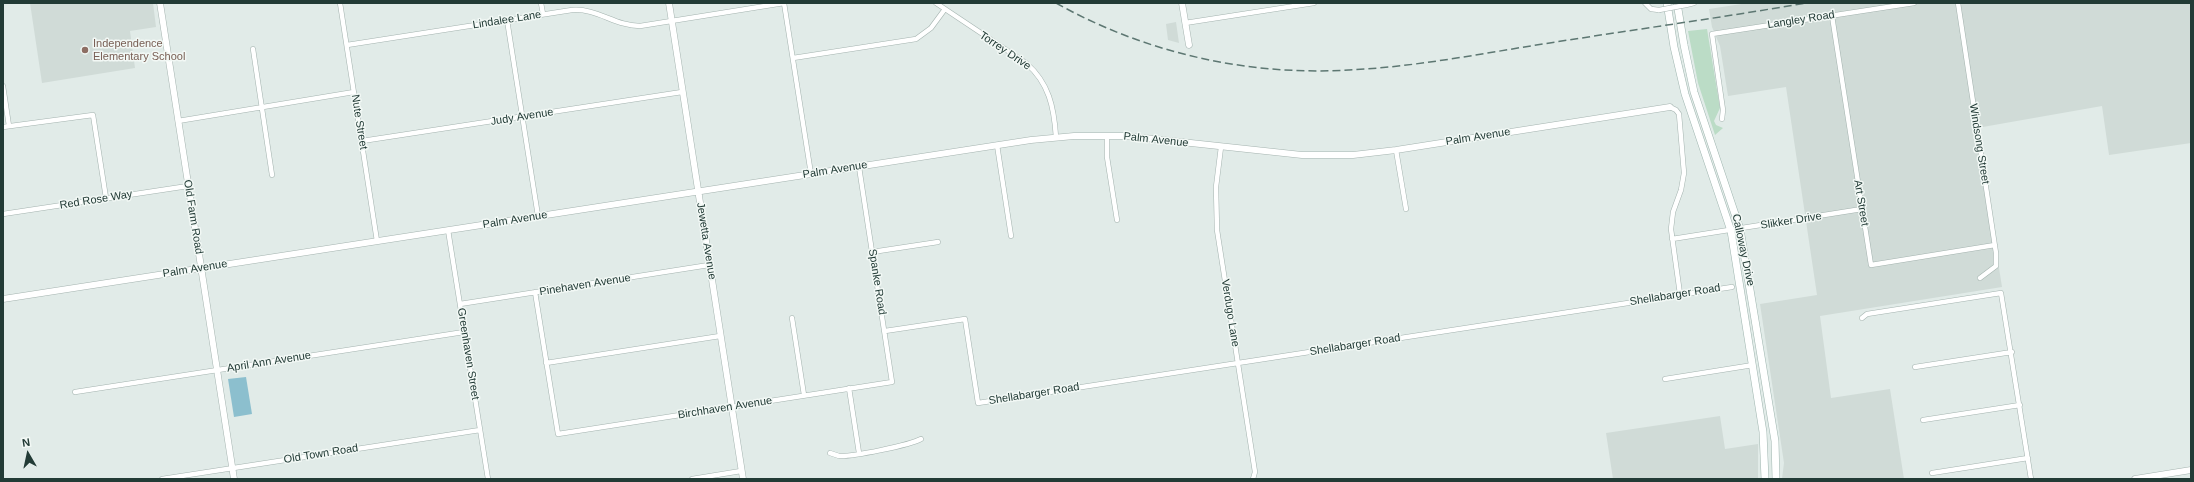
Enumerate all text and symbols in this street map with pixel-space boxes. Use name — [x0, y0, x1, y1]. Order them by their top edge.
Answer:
street label: Lindalee Lane — [472, 8, 542, 32]
street label: Langley Road — [1766, 8, 1836, 32]
street label: Torrey Drive — [977, 29, 1033, 73]
place label: Independence Elementary School — [93, 37, 185, 63]
marker: Independence Elementary School — [80, 45, 90, 55]
street label: Nute Street — [348, 93, 370, 151]
street label: Windsong Street — [1966, 103, 1992, 185]
street label: Judy Avenue — [490, 106, 554, 128]
street label: Palm Avenue — [1445, 125, 1511, 149]
street label: Palm Avenue — [1123, 130, 1189, 150]
street label: Palm Avenue — [802, 158, 868, 182]
street label: Old Farm Road — [181, 179, 205, 255]
street label: Art Street — [1851, 179, 1871, 227]
street label: Red Rose Way — [59, 188, 133, 212]
street label: Jewetta Avenue — [693, 201, 719, 281]
street label: Palm Avenue — [482, 208, 548, 232]
street label: Slikker Drive — [1759, 210, 1823, 232]
street label: Calloway Drive — [1729, 213, 1757, 287]
street label: Spanke Road — [865, 248, 889, 316]
street label: Palm Avenue — [162, 257, 228, 281]
street label: Pinehaven Avenue — [538, 271, 632, 299]
street label: Verdugo Lane — [1218, 278, 1242, 348]
street label: Shellabarger Road — [1629, 281, 1721, 309]
street label: Greenhaven Street — [454, 307, 482, 401]
street label: Shellabarger Road — [1309, 331, 1401, 359]
street label: April Ann Avenue — [226, 349, 312, 375]
street label: Shellabarger Road — [988, 380, 1080, 408]
street label: Birchhaven Avenue — [677, 394, 773, 422]
north arrow — [8, 434, 48, 474]
text: N — [21, 436, 31, 449]
street label: Old Town Road — [283, 442, 359, 466]

